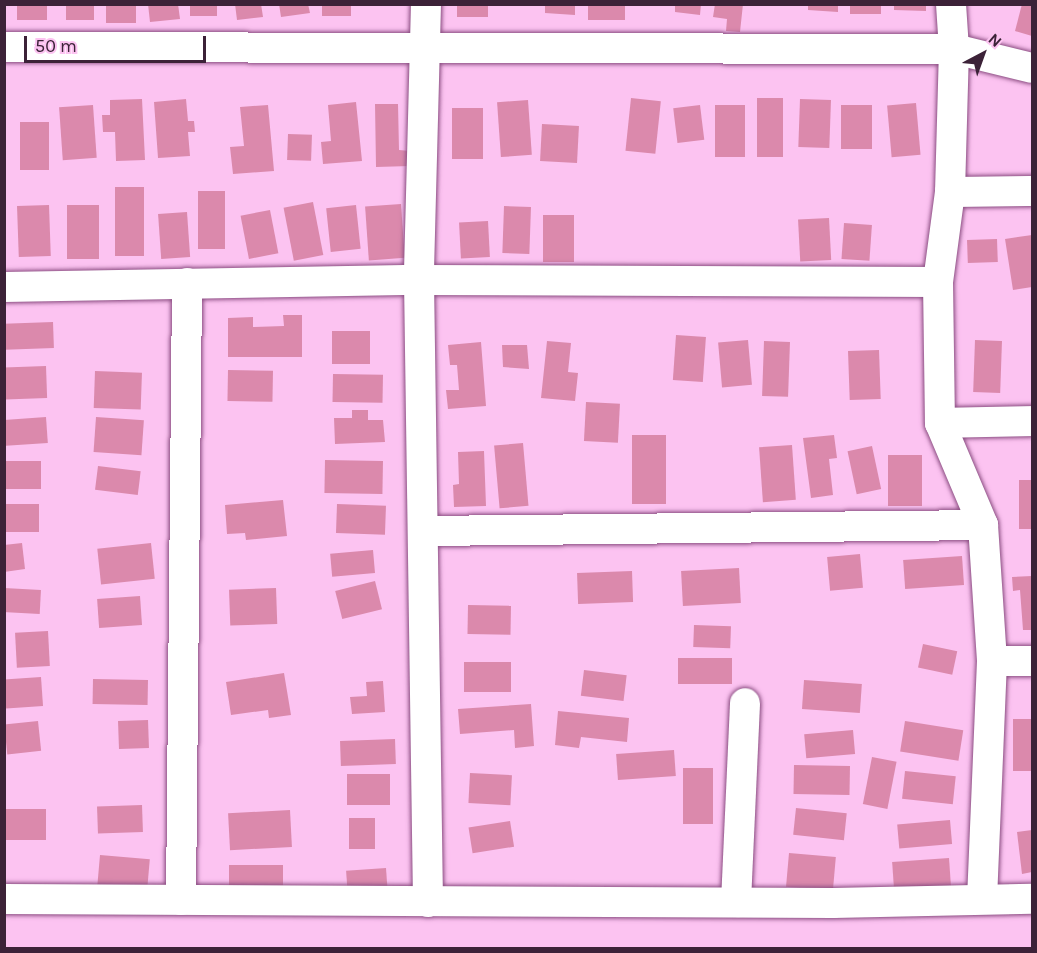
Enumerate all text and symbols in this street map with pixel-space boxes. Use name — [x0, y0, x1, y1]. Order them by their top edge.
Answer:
scale bar — [27, 24, 208, 62]
north arrow — [953, 24, 1013, 84]
text: N — [985, 29, 1006, 51]
text: 50 m — [35, 35, 77, 57]

